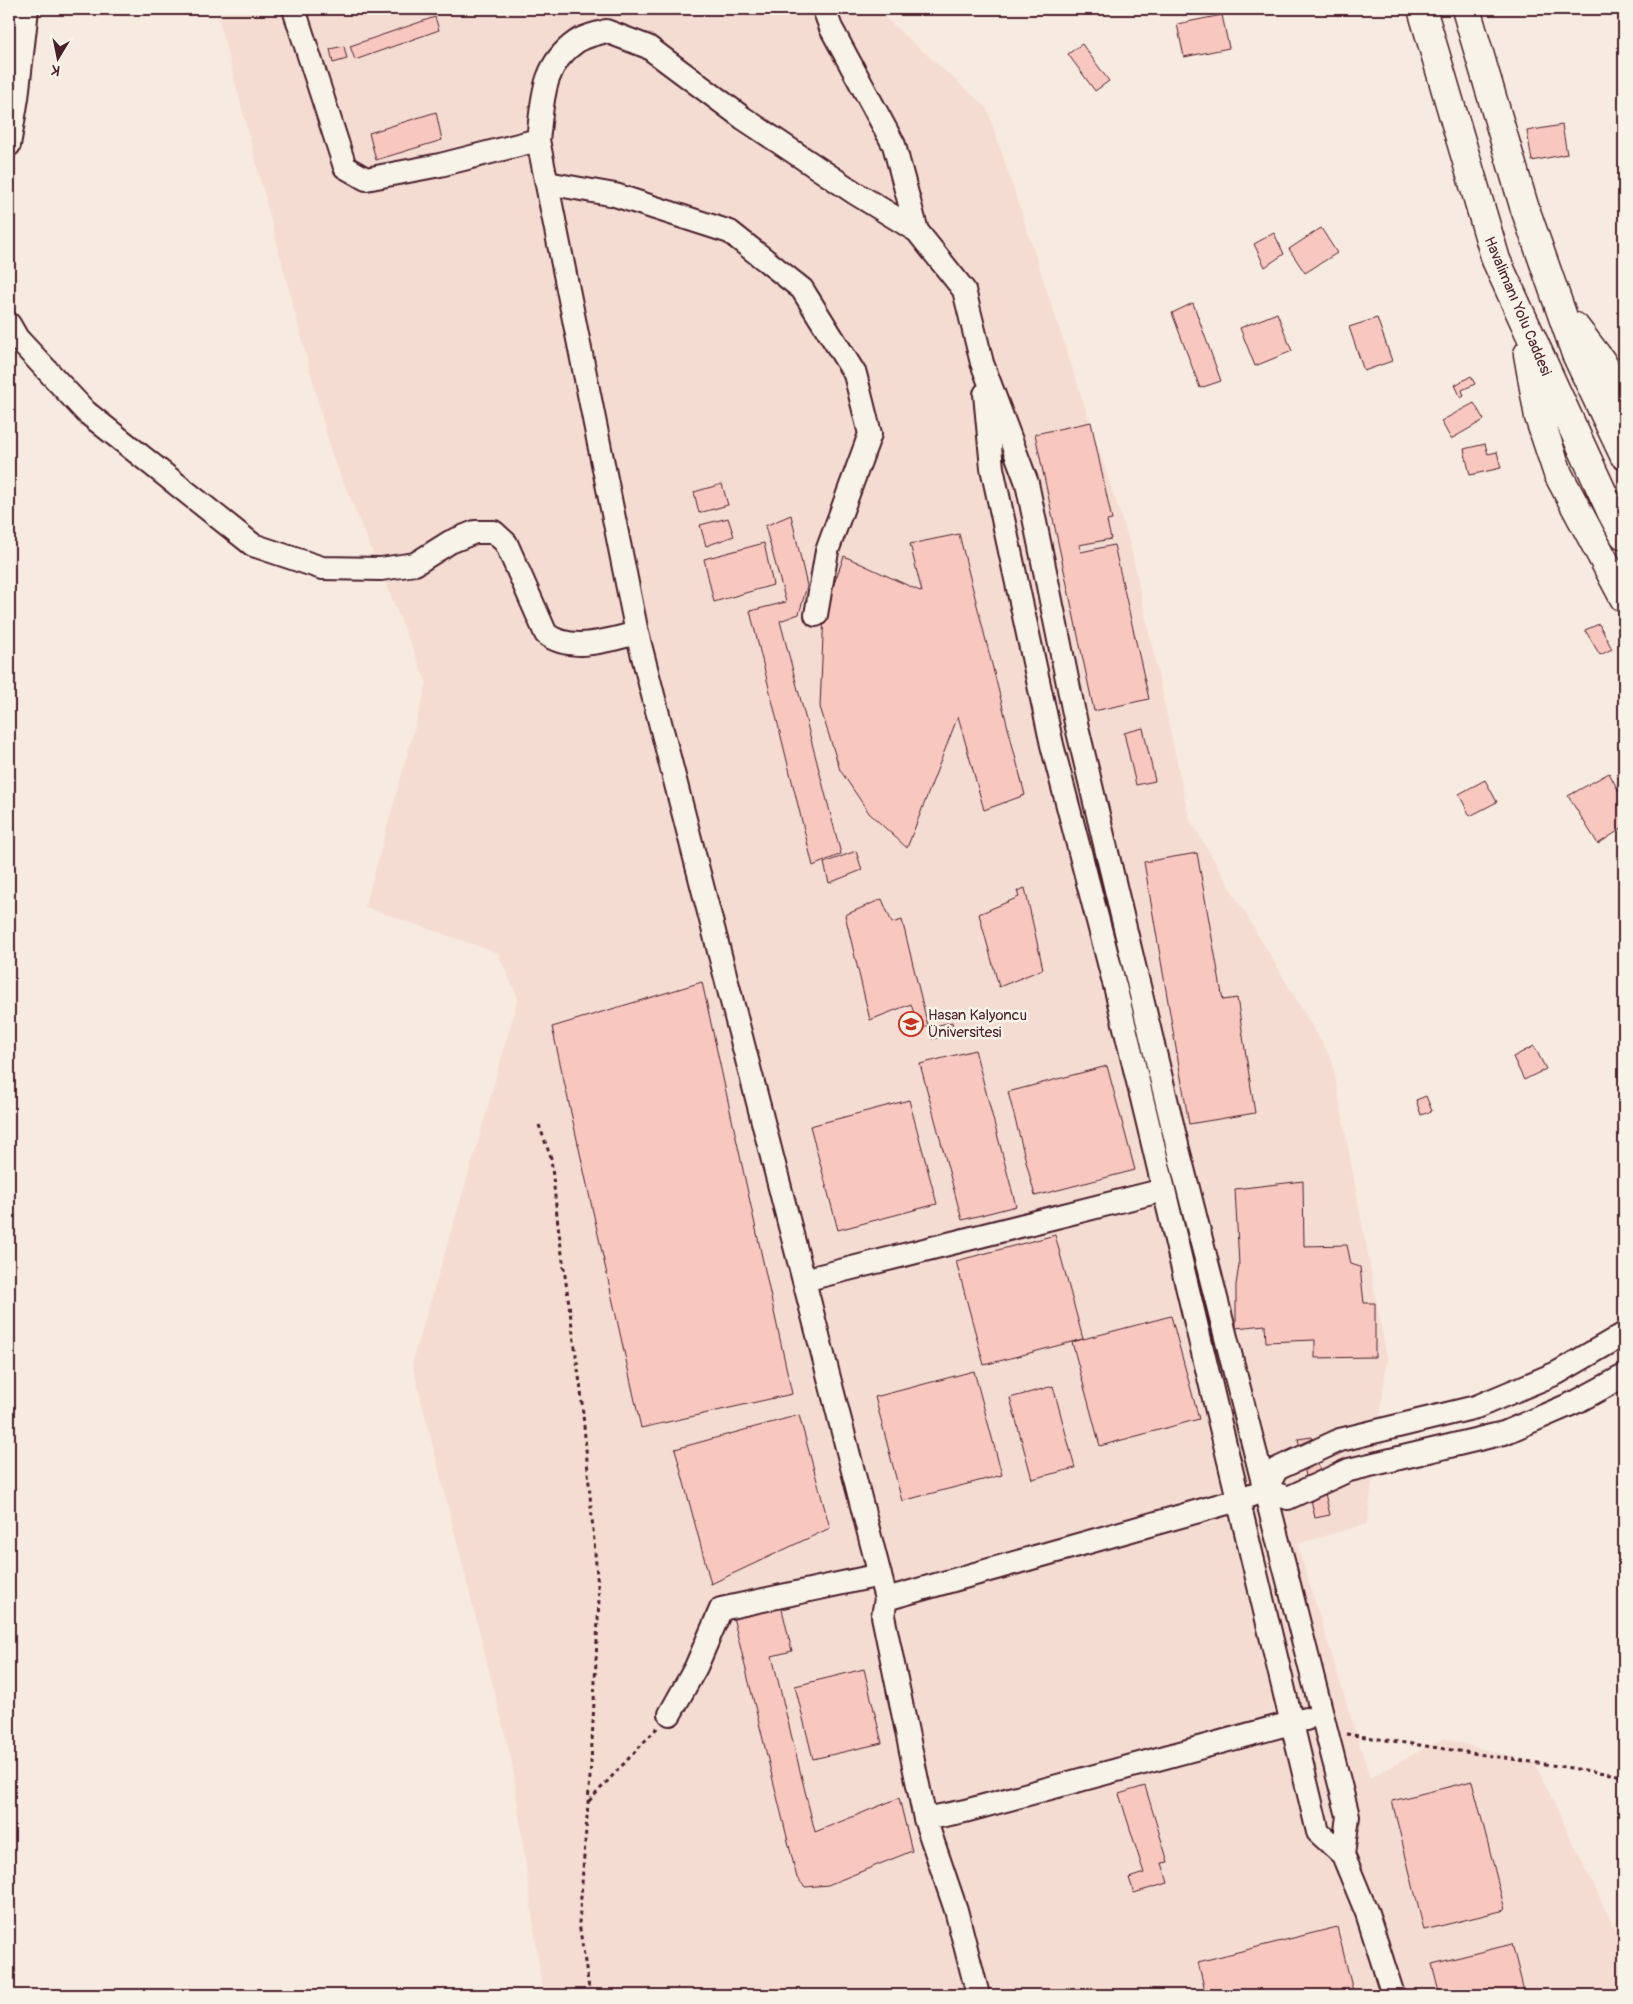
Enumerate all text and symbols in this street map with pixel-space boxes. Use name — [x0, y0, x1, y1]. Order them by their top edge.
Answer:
north arrow — [32, 32, 82, 82]
text: K — [50, 61, 61, 79]
street label: Havalimanı Yolu Caddesi — [1480, 234, 1556, 379]
place label: Hasan Kalyoncu Üniversitesi — [928, 1006, 1027, 1042]
school or university icon: Hasan Kalyoncu Üniversitesi — [898, 1011, 924, 1037]

